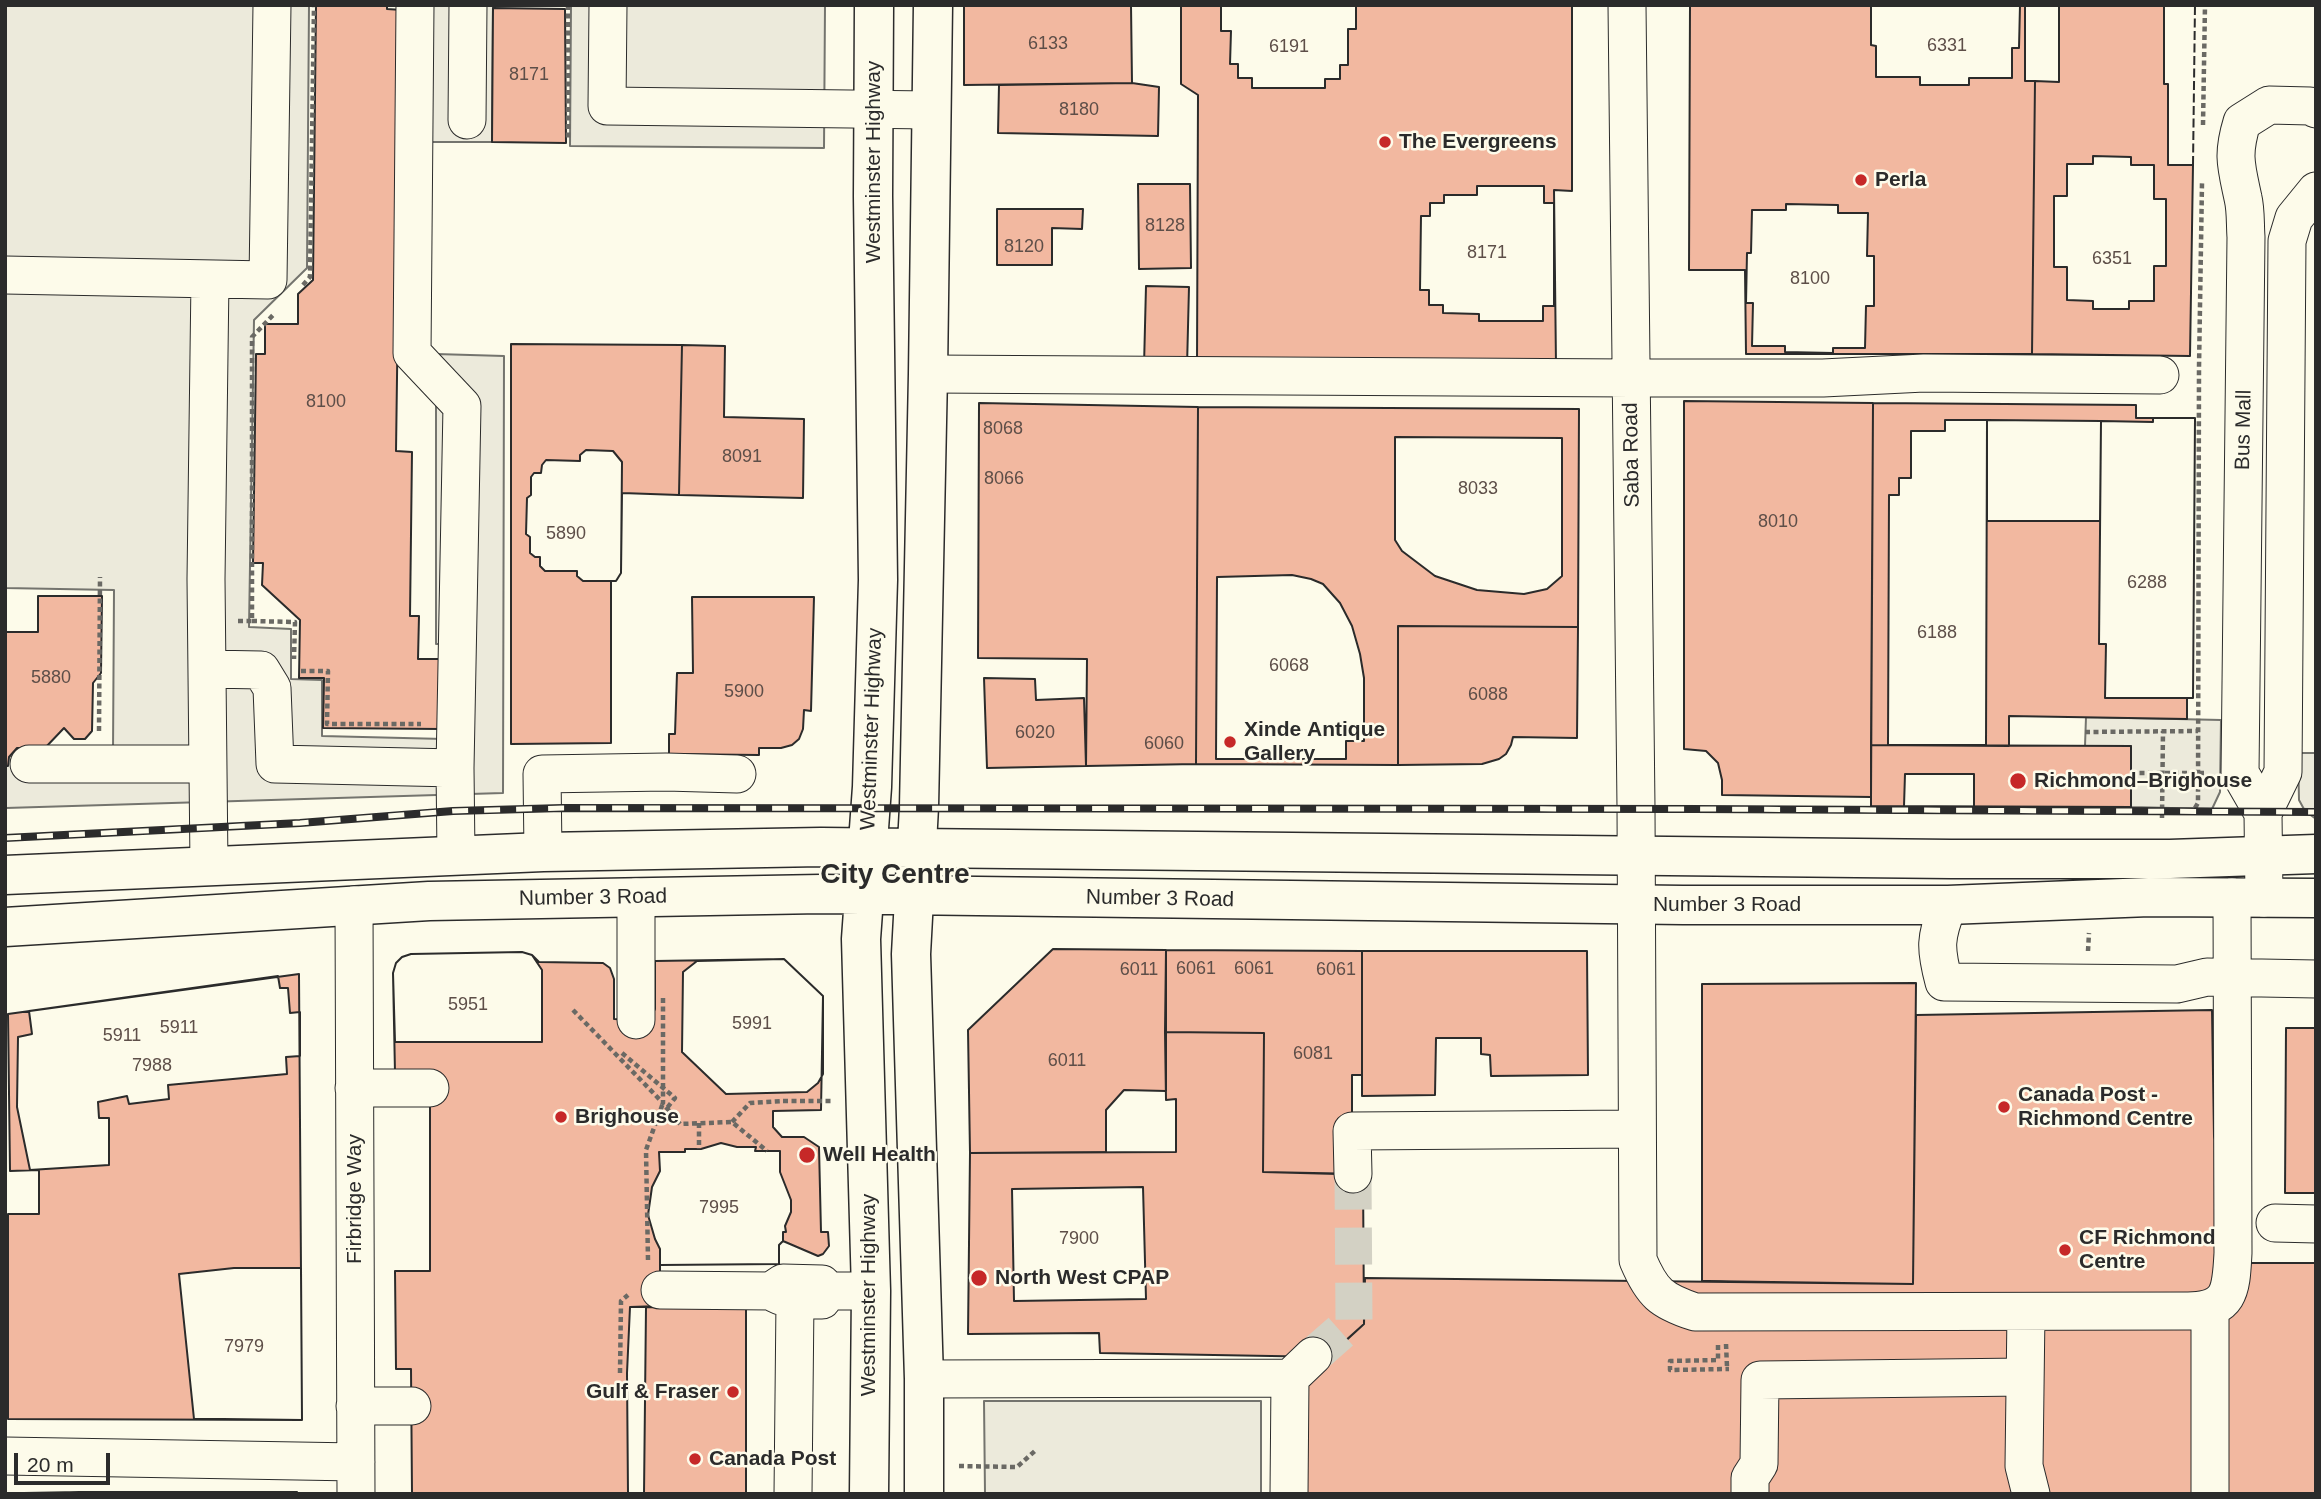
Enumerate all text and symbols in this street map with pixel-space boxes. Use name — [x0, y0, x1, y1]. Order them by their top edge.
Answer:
house number: 6133 — [1028, 33, 1068, 55]
house number: 6331 — [1927, 35, 1967, 57]
house number: 6191 — [1269, 36, 1309, 58]
street label: Westminster Highway — [861, 61, 887, 263]
house number: 8171 — [509, 64, 549, 86]
house number: 8180 — [1059, 99, 1099, 121]
place label: The Evergreens — [1399, 129, 1557, 155]
marker: The Evergreens — [1377, 134, 1393, 150]
place label: Perla — [1875, 167, 1926, 193]
marker: Perla — [1853, 172, 1869, 188]
house number: 8128 — [1145, 215, 1185, 237]
house number: 8120 — [1004, 236, 1044, 258]
house number: 8171 — [1467, 242, 1507, 264]
house number: 6351 — [2092, 248, 2132, 270]
house number: 8100 — [1790, 268, 1830, 290]
street label: Bus Mall — [2231, 390, 2257, 470]
house number: 8100 — [306, 391, 346, 413]
street label: Saba Road — [1618, 402, 1646, 508]
house number: 8068 — [983, 418, 1023, 440]
house number: 8091 — [722, 446, 762, 468]
house number: 8066 — [984, 468, 1024, 490]
house number: 8033 — [1458, 478, 1498, 500]
house number: 8010 — [1758, 511, 1798, 533]
house number: 5890 — [546, 523, 586, 545]
house number: 6288 — [2127, 572, 2167, 594]
house number: 6188 — [1917, 622, 1957, 644]
street label: Westminster Highway — [856, 627, 888, 831]
house number: 6068 — [1269, 655, 1309, 677]
house number: 5880 — [31, 667, 71, 689]
house number: 5900 — [724, 681, 764, 703]
house number: 6088 — [1468, 684, 1508, 706]
place label: Xinde Antique Gallery — [1244, 717, 1385, 767]
house number: 6020 — [1015, 722, 1055, 744]
house number: 6060 — [1144, 733, 1184, 755]
marker: Xinde Antique Gallery — [1222, 734, 1238, 750]
place label: Richmond–Brighouse — [2034, 768, 2252, 794]
marker: Richmond–Brighouse — [2008, 771, 2028, 791]
district label: City Centre — [820, 858, 970, 892]
street label: Number 3 Road — [519, 884, 667, 912]
street label: Number 3 Road — [1086, 885, 1234, 913]
street label: Number 3 Road — [1653, 892, 1801, 918]
house number: 6061 — [1176, 958, 1216, 980]
house number: 6061 — [1234, 958, 1274, 980]
house number: 6011 — [1120, 959, 1158, 981]
house number: 6061 — [1316, 959, 1356, 981]
house number: 5951 — [448, 994, 488, 1016]
house number: 5991 — [732, 1013, 772, 1035]
house number: 5911 — [160, 1017, 198, 1039]
house number: 5911 — [103, 1025, 141, 1047]
house number: 6081 — [1293, 1043, 1333, 1065]
house number: 6011 — [1048, 1050, 1086, 1072]
house number: 7988 — [132, 1055, 172, 1077]
place label: Canada Post - Richmond Centre — [2018, 1082, 2193, 1132]
marker: Canada Post - Richmond Centre — [1996, 1099, 2012, 1115]
place label: Brighouse — [575, 1104, 679, 1130]
marker: Brighouse — [553, 1109, 569, 1125]
street label: Firbridge Way — [342, 1134, 368, 1264]
place label: Well Health — [823, 1142, 936, 1168]
marker: Well Health — [797, 1145, 817, 1165]
street label: Westminster Highway — [856, 1194, 882, 1396]
house number: 7995 — [699, 1197, 739, 1219]
place label: CF Richmond Centre — [2079, 1225, 2215, 1275]
house number: 7900 — [1059, 1228, 1099, 1250]
marker: CF Richmond Centre — [2057, 1242, 2073, 1258]
place label: North West CPAP — [995, 1265, 1169, 1291]
marker: North West CPAP — [969, 1268, 989, 1288]
house number: 7979 — [224, 1336, 264, 1358]
place label: Gulf & Fraser — [586, 1379, 719, 1405]
marker: Gulf & Fraser — [725, 1384, 741, 1400]
scale bar — [18, 1440, 114, 1484]
place label: Canada Post — [709, 1446, 836, 1472]
marker: Canada Post — [687, 1451, 703, 1467]
text: 20 m — [27, 1453, 74, 1476]

